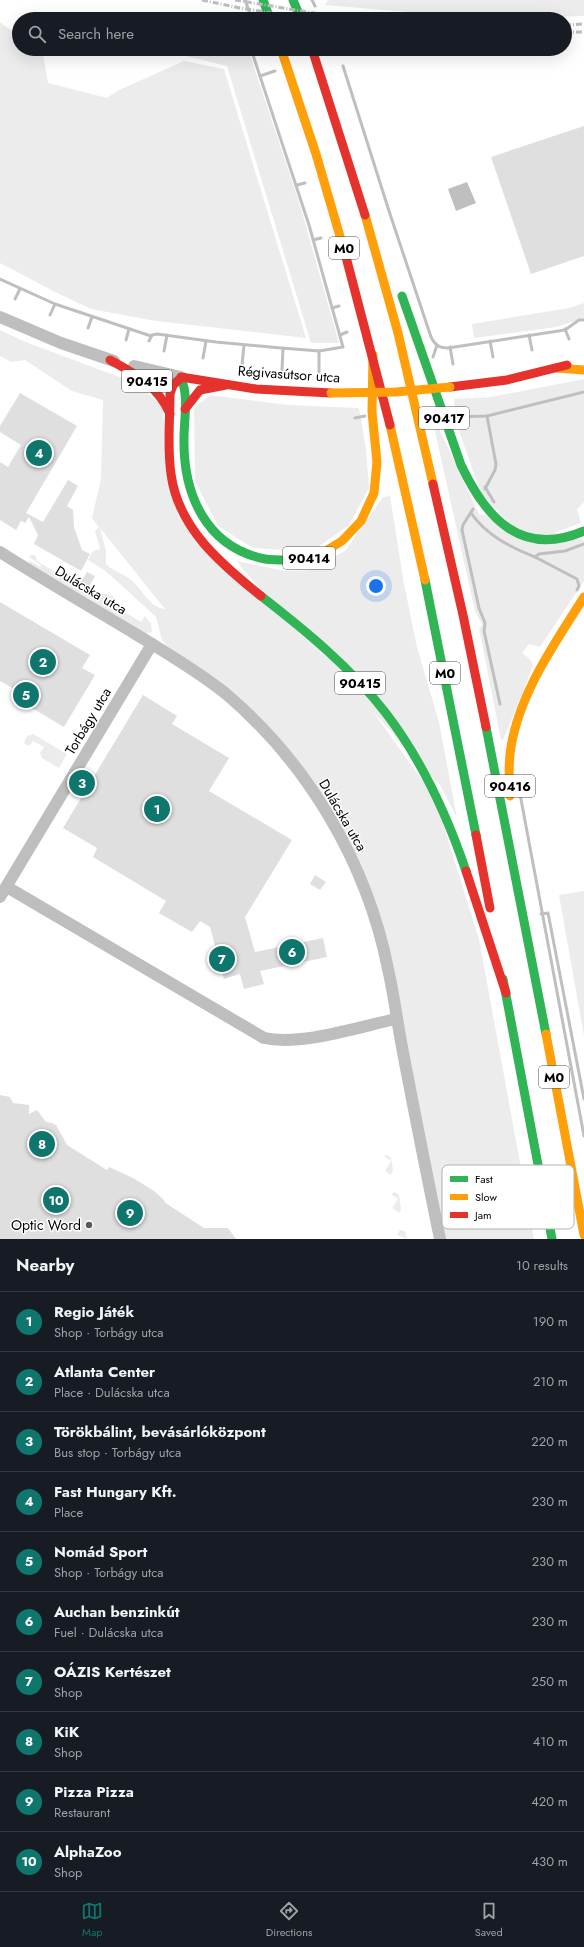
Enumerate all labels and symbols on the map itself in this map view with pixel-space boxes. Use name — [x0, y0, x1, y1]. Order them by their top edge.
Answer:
road number: M0 — [329, 237, 359, 259]
street label: Régivasútsor utca — [237, 360, 341, 388]
road number: 90415 — [122, 370, 172, 392]
road number: 90417 — [419, 407, 469, 429]
pin: 4 — [26, 438, 52, 468]
road number: 90414 — [283, 547, 335, 569]
street label: Dulácska utca — [51, 561, 131, 619]
your location — [366, 576, 386, 596]
pin: 2 — [30, 647, 56, 677]
road number: M0 — [430, 662, 460, 684]
road number: 90415 — [335, 672, 385, 694]
pin: 5 — [13, 680, 39, 710]
street label: Torbágy utca — [60, 684, 116, 758]
pin: 3 — [69, 768, 95, 798]
street label: Dulácska utca — [314, 775, 372, 855]
road number: 90416 — [485, 775, 535, 797]
pin: 1 — [144, 794, 170, 824]
pin: 6 — [279, 937, 305, 967]
pin: 7 — [209, 944, 235, 974]
road number: M0 — [539, 1066, 569, 1088]
pin: 8 — [29, 1129, 55, 1159]
legend — [442, 1165, 574, 1229]
text: Fast — [475, 1171, 493, 1187]
pin: 10 — [43, 1185, 69, 1215]
text: Slow — [475, 1189, 497, 1205]
pin: 9 — [117, 1198, 143, 1228]
text: Jam — [473, 1207, 492, 1223]
place label: Optic Word — [11, 1215, 81, 1235]
marker: Optic Word — [84, 1220, 94, 1230]

